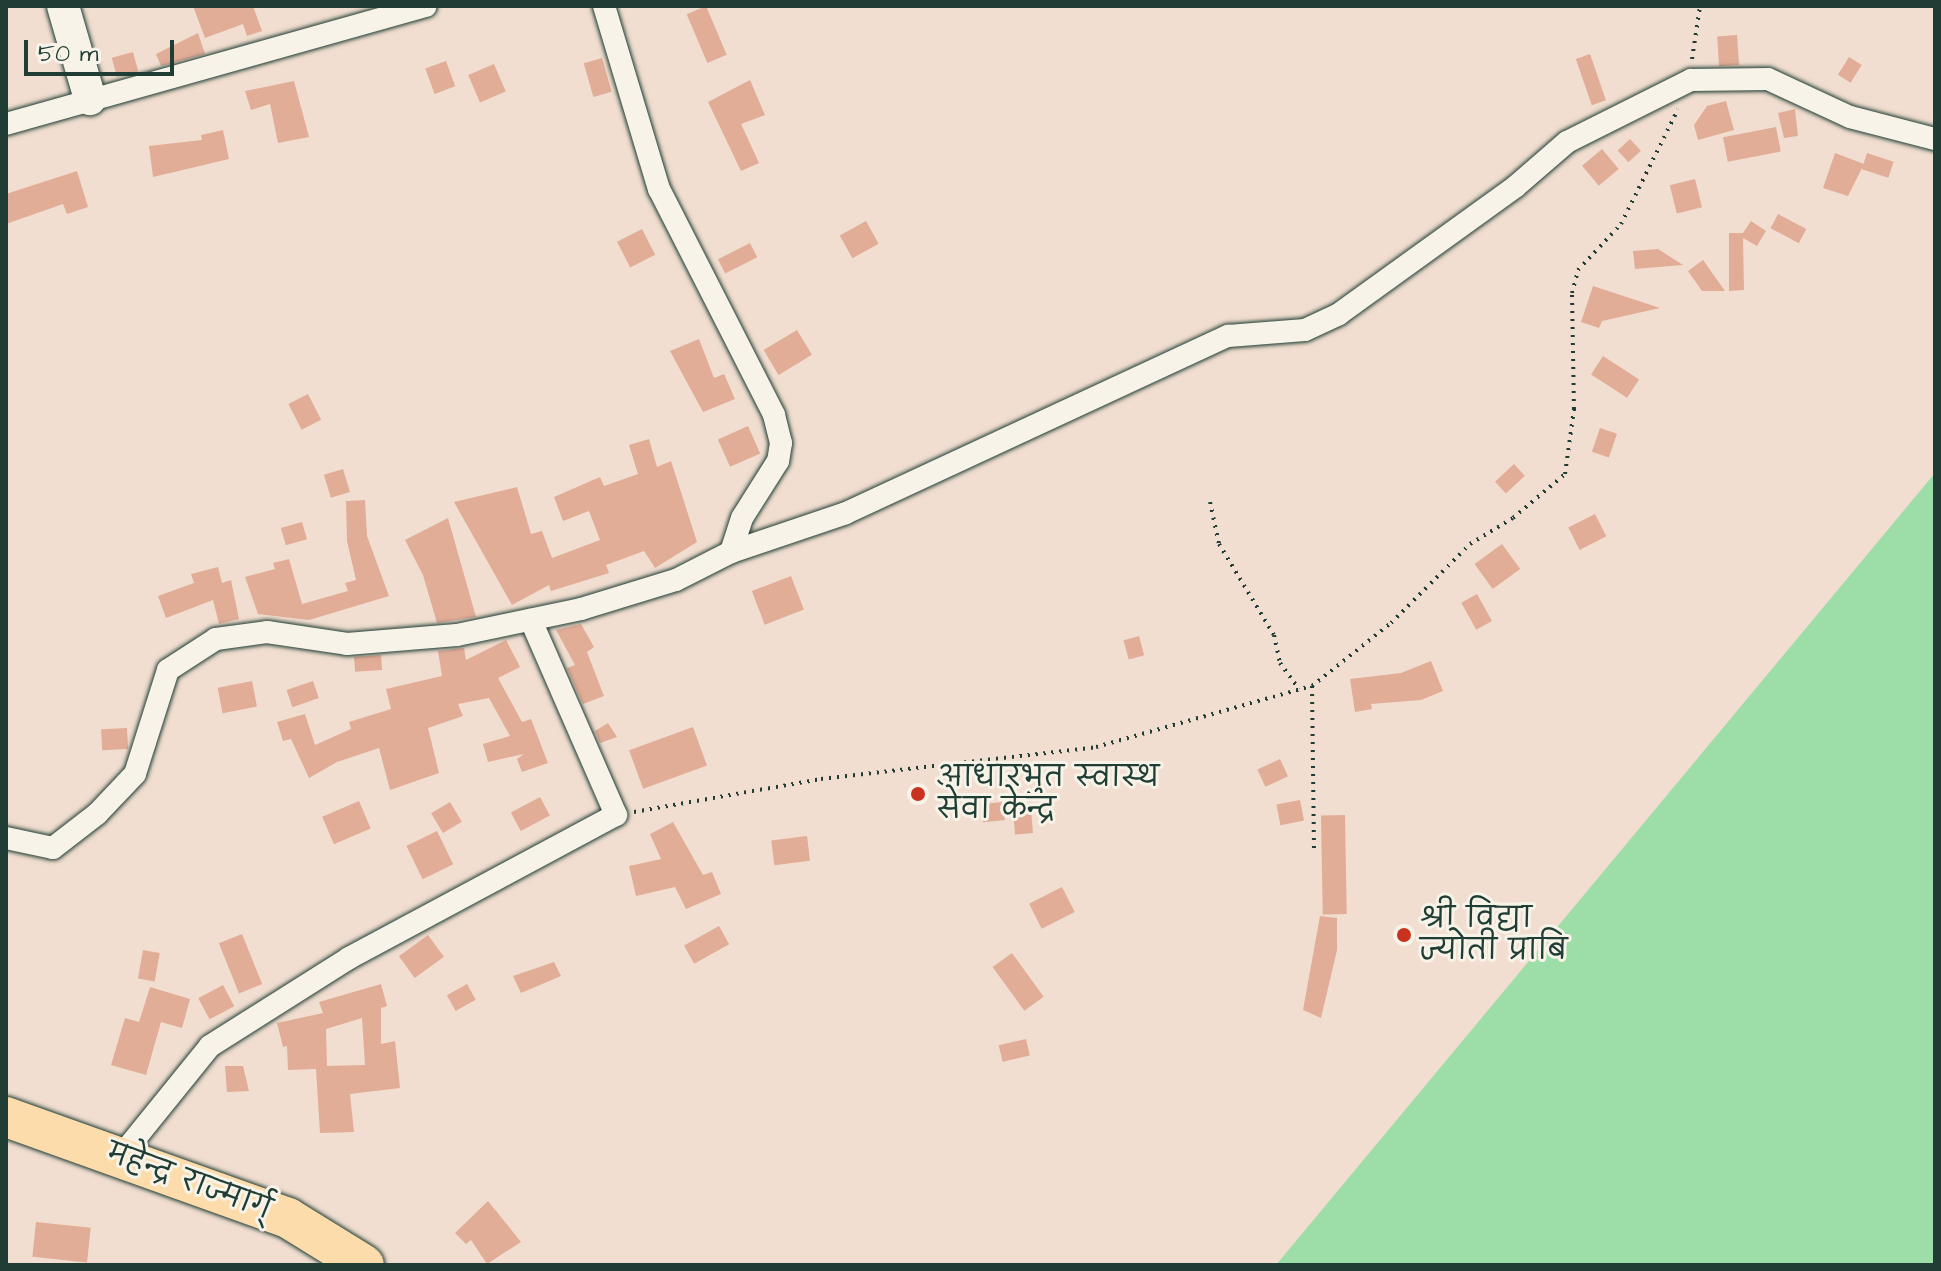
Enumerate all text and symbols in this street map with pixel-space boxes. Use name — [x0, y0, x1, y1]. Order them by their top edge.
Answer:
scale bar — [28, 24, 178, 74]
text: 50 m — [38, 37, 98, 71]
place label: आधारभुत स्वास्थ सेवा केन्द्र — [936, 761, 1159, 827]
marker: आधारभुत स्वास्थ सेवा केन्द्र — [907, 783, 929, 805]
place label: श्री विद्या ज्योती प्राबि — [1420, 902, 1568, 968]
marker: श्री विद्या ज्योती प्राबि — [1395, 926, 1413, 944]
street label: महेन्द्र राज्मार्ग् — [102, 1137, 276, 1227]

